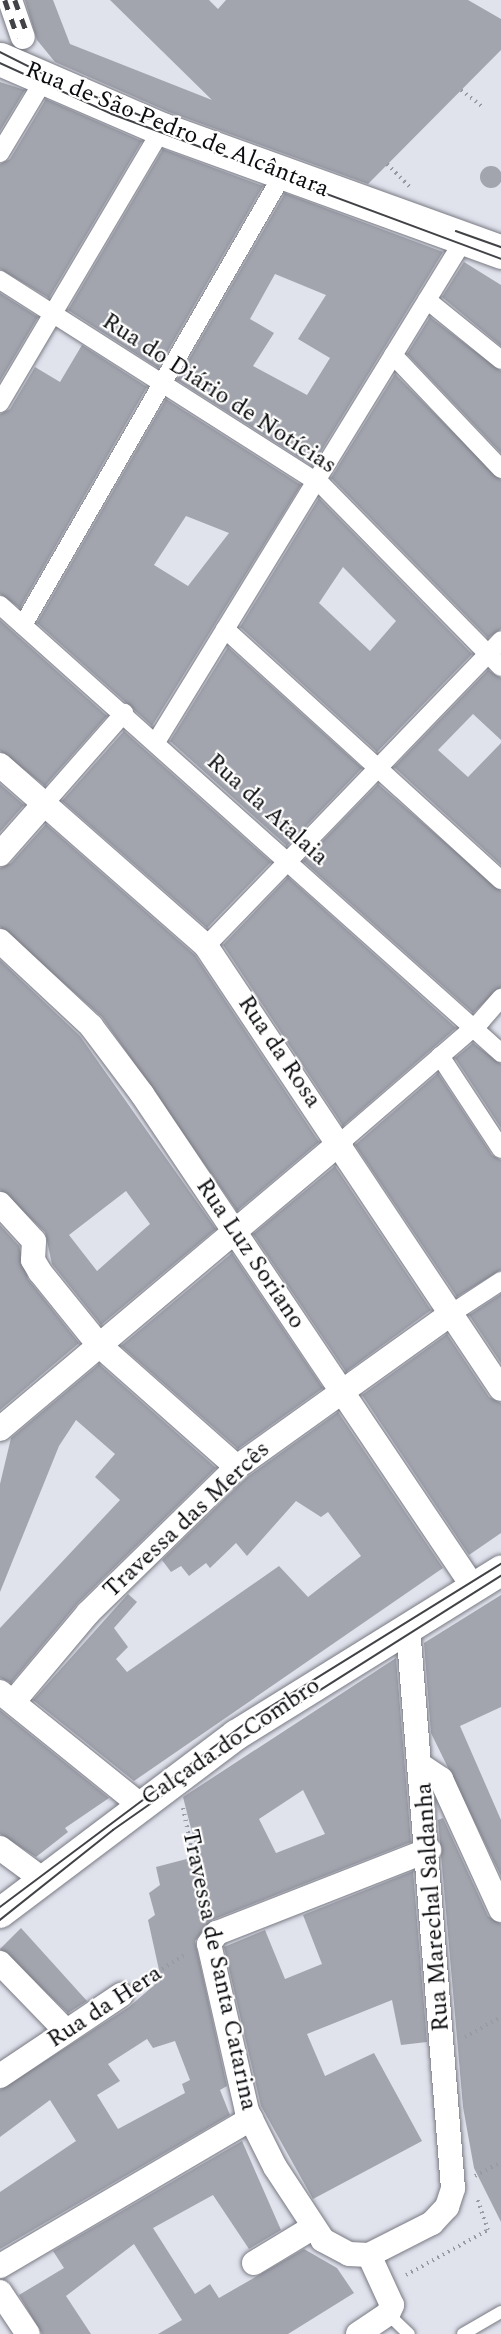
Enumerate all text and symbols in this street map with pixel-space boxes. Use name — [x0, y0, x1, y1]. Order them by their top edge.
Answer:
street label: Rua de São Pedro de Alcântara — [21, 56, 333, 204]
street label: Rua do Diário de Notícias — [96, 307, 342, 481]
street label: Rua da Atalaia — [200, 748, 334, 872]
street label: Rua da Rosa — [231, 990, 327, 1114]
street label: Rua Luz Soriano — [189, 1173, 311, 1335]
street label: Travessa das Mercês — [98, 1435, 276, 1605]
street label: Calçada do Combro — [136, 1671, 326, 1813]
street label: Rua Marechal Saldanha — [410, 1782, 456, 2032]
street label: Travessa de Santa Catarina — [175, 1827, 263, 2113]
street label: Rua da Hera — [42, 1959, 168, 2055]

